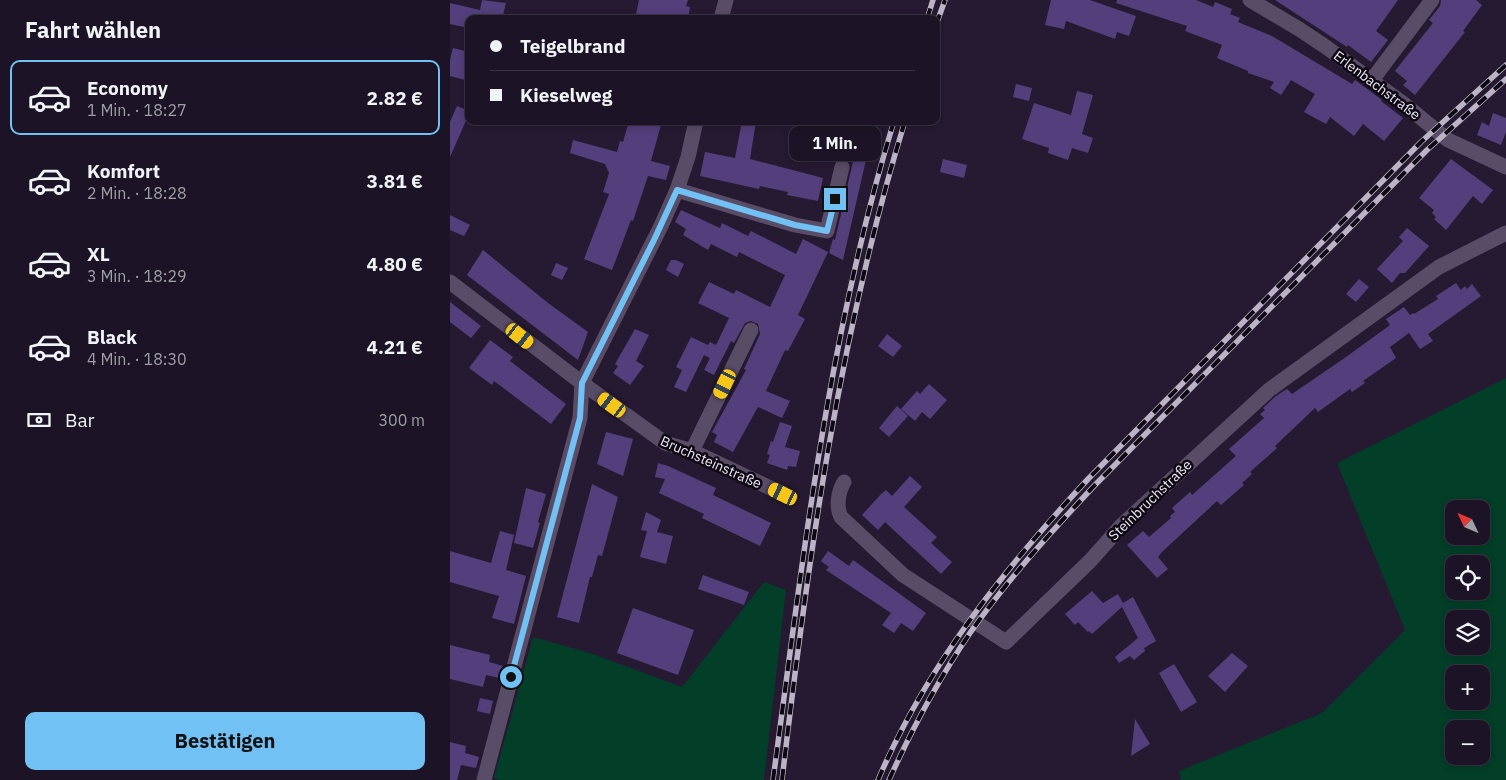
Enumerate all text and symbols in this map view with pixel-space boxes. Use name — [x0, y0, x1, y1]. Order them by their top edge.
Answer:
text: Fahrt wählen — [25, 15, 161, 44]
text: Teigelbrand — [520, 34, 625, 58]
street label: Erlenbachstraße — [1330, 46, 1424, 124]
icon: car — [27, 75, 72, 120]
text: Economy — [87, 76, 168, 100]
text: Kieselweg — [520, 83, 612, 107]
text: 2.82 € — [367, 86, 423, 110]
text: 1 Min. · 18:27 — [87, 100, 187, 120]
callout: 1 Min. — [789, 126, 881, 162]
text: 1 Min. — [812, 133, 858, 153]
icon: car — [27, 158, 72, 203]
text: Komfort — [87, 159, 160, 183]
text: 3.81 € — [367, 169, 423, 193]
text: 2 Min. · 18:28 — [87, 183, 187, 203]
route end — [824, 188, 846, 210]
icon: car — [27, 241, 72, 286]
text: XL — [87, 242, 110, 266]
text: 4.80 € — [367, 252, 423, 276]
text: 3 Min. · 18:29 — [87, 266, 187, 286]
car — [503, 321, 536, 351]
icon: car — [27, 324, 72, 369]
text: Black — [87, 325, 137, 349]
text: 4.21 € — [367, 335, 423, 359]
text: 4 Min. · 18:30 — [87, 349, 187, 369]
car — [711, 367, 738, 401]
car — [595, 390, 628, 420]
icon: cash — [25, 406, 53, 434]
text: Bar — [65, 408, 95, 432]
text: 300 m — [378, 410, 425, 430]
street label: Bruchsteinstraße — [658, 432, 765, 492]
street label: Steinbruchstraße — [1104, 455, 1196, 544]
car — [766, 481, 799, 507]
north arrow — [1445, 500, 1490, 545]
map controls — [1445, 500, 1490, 765]
button: locate — [1445, 555, 1490, 600]
button: layers — [1445, 610, 1490, 655]
button: + — [1445, 665, 1490, 710]
route start — [500, 666, 522, 688]
button: Bestätigen — [25, 712, 425, 770]
button: − — [1445, 720, 1490, 765]

